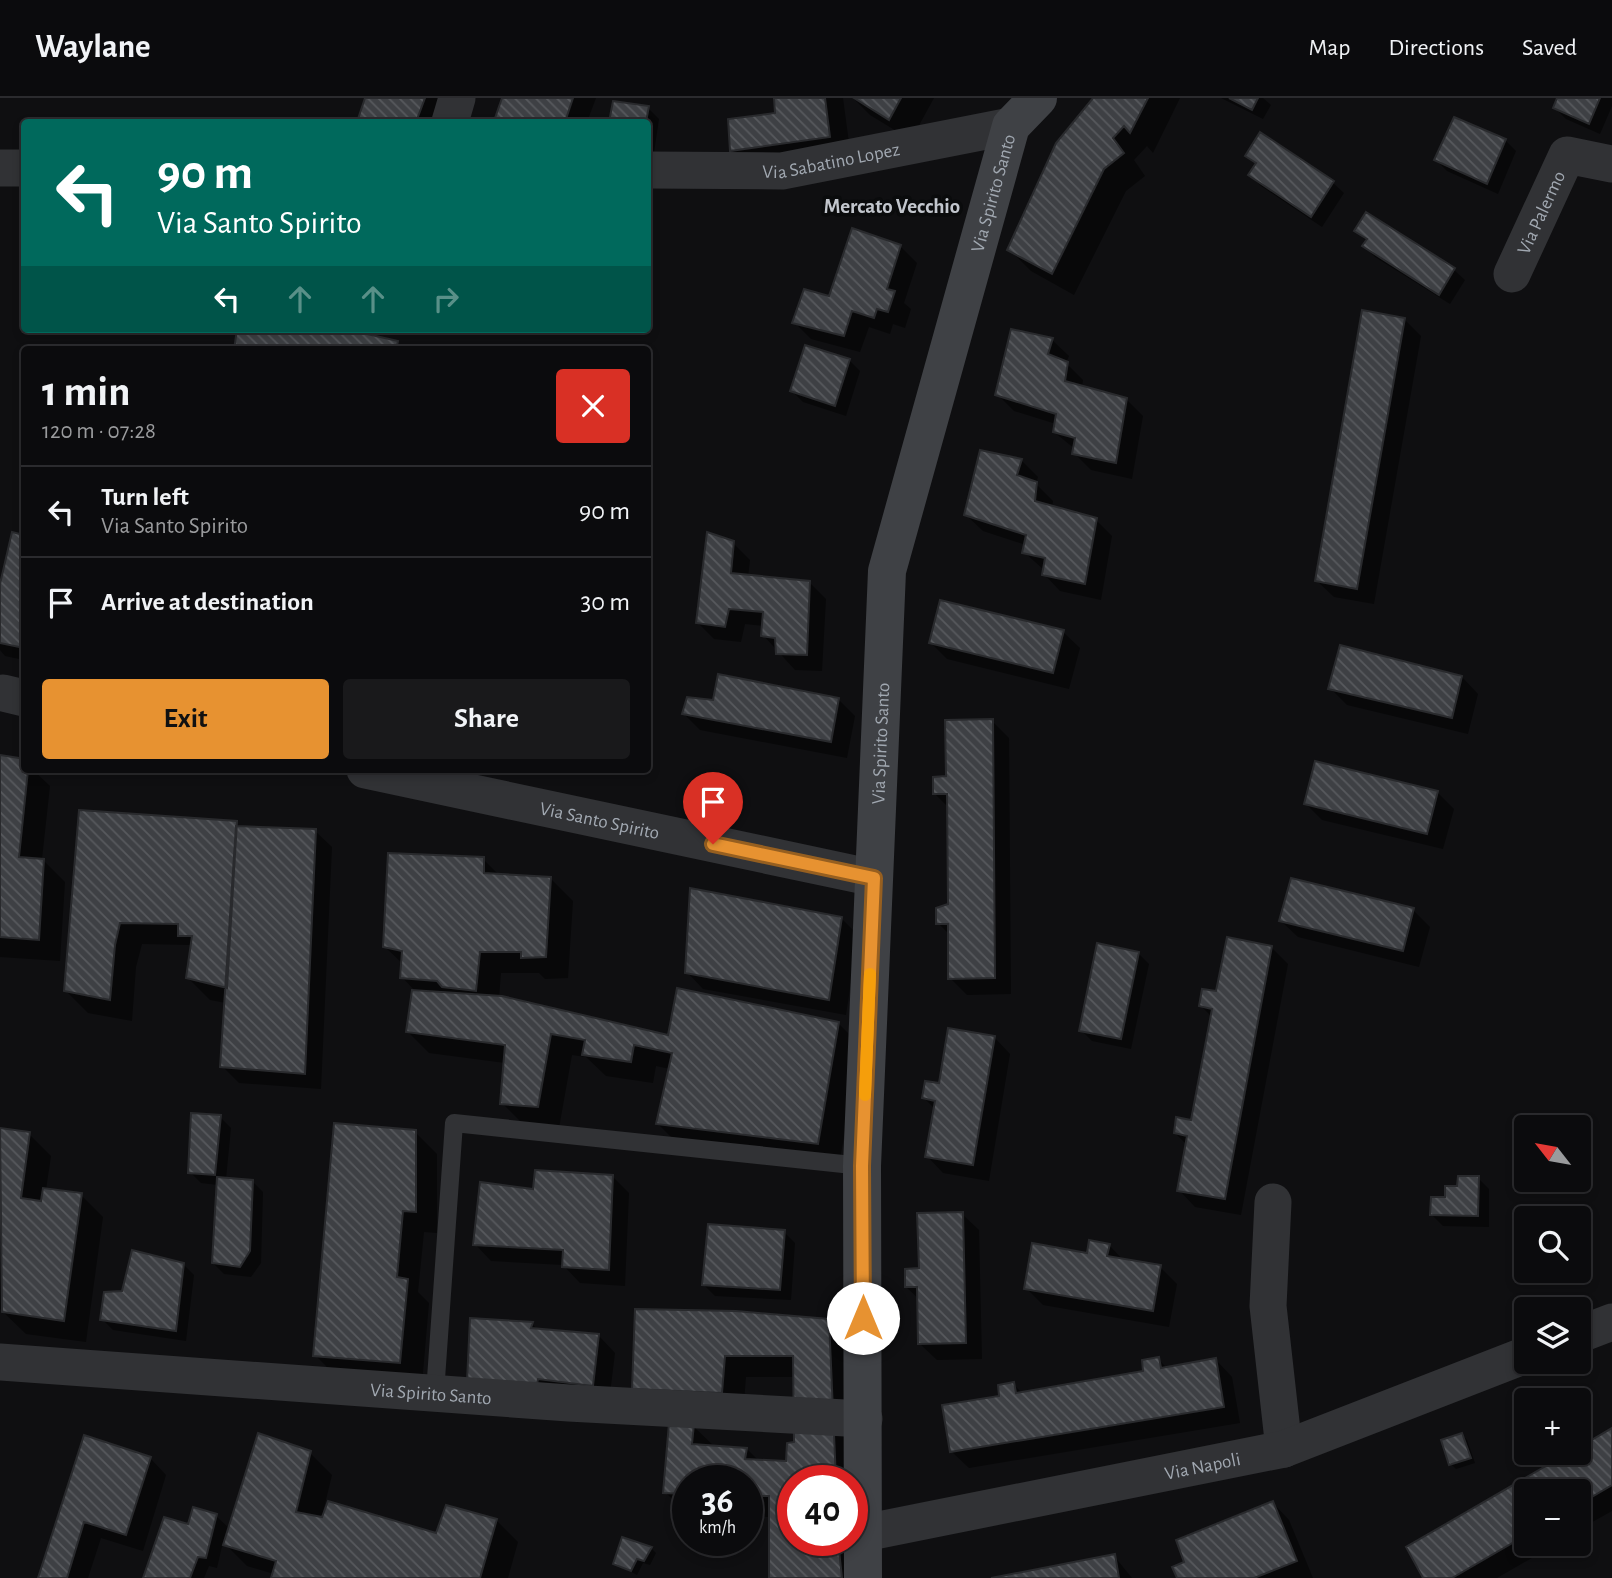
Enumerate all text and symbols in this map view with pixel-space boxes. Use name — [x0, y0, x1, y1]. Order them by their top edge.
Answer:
text: Waylane — [35, 31, 151, 64]
text: Map — [1308, 36, 1350, 60]
text: Directions — [1388, 36, 1484, 60]
text: Saved — [1522, 36, 1577, 60]
street label: Via Spirito Santo — [968, 132, 1019, 254]
street label: Via Sabatino Lopez — [762, 140, 902, 183]
icon: left — [42, 147, 133, 238]
text: 90 m — [157, 149, 253, 198]
street label: Via Palermo — [1514, 168, 1569, 258]
district label: Mercato Vecchio — [824, 196, 960, 217]
text: Via Santo Spirito — [157, 207, 362, 239]
icon: left — [208, 280, 246, 318]
icon: ahead — [281, 280, 319, 318]
icon: ahead — [354, 280, 392, 318]
icon: right — [427, 280, 465, 318]
button: close — [556, 369, 630, 443]
text: 1 min — [42, 371, 131, 413]
text: 120 m · 07:28 — [42, 420, 156, 443]
text: Turn left — [101, 484, 189, 510]
icon: left — [42, 493, 80, 531]
text: 90 m — [579, 498, 630, 524]
text: Via Santo Spirito — [101, 515, 248, 538]
icon: arrive — [42, 584, 80, 622]
text: Arrive at destination — [101, 589, 314, 615]
text: 30 m — [580, 589, 630, 615]
button: Exit — [42, 679, 329, 759]
button: Share — [343, 679, 630, 759]
street label: Via Spirito Santo — [869, 682, 893, 805]
pin — [683, 772, 743, 844]
icon: arrive — [694, 783, 732, 821]
street label: Via Santo Spirito — [538, 799, 661, 843]
north arrow — [1514, 1115, 1591, 1192]
map controls — [1514, 1115, 1591, 1556]
button: search — [1514, 1206, 1591, 1283]
position arrow — [826, 1281, 900, 1355]
button: layers — [1514, 1297, 1591, 1374]
street label: Via Spirito Santo — [369, 1381, 492, 1408]
button: + — [1514, 1388, 1591, 1465]
street label: Via Napoli — [1163, 1450, 1242, 1484]
speed limit sign: 40 — [777, 1465, 868, 1556]
button: − — [1514, 1479, 1591, 1556]
text: 36 — [701, 1484, 733, 1519]
text: km/h — [699, 1519, 736, 1537]

